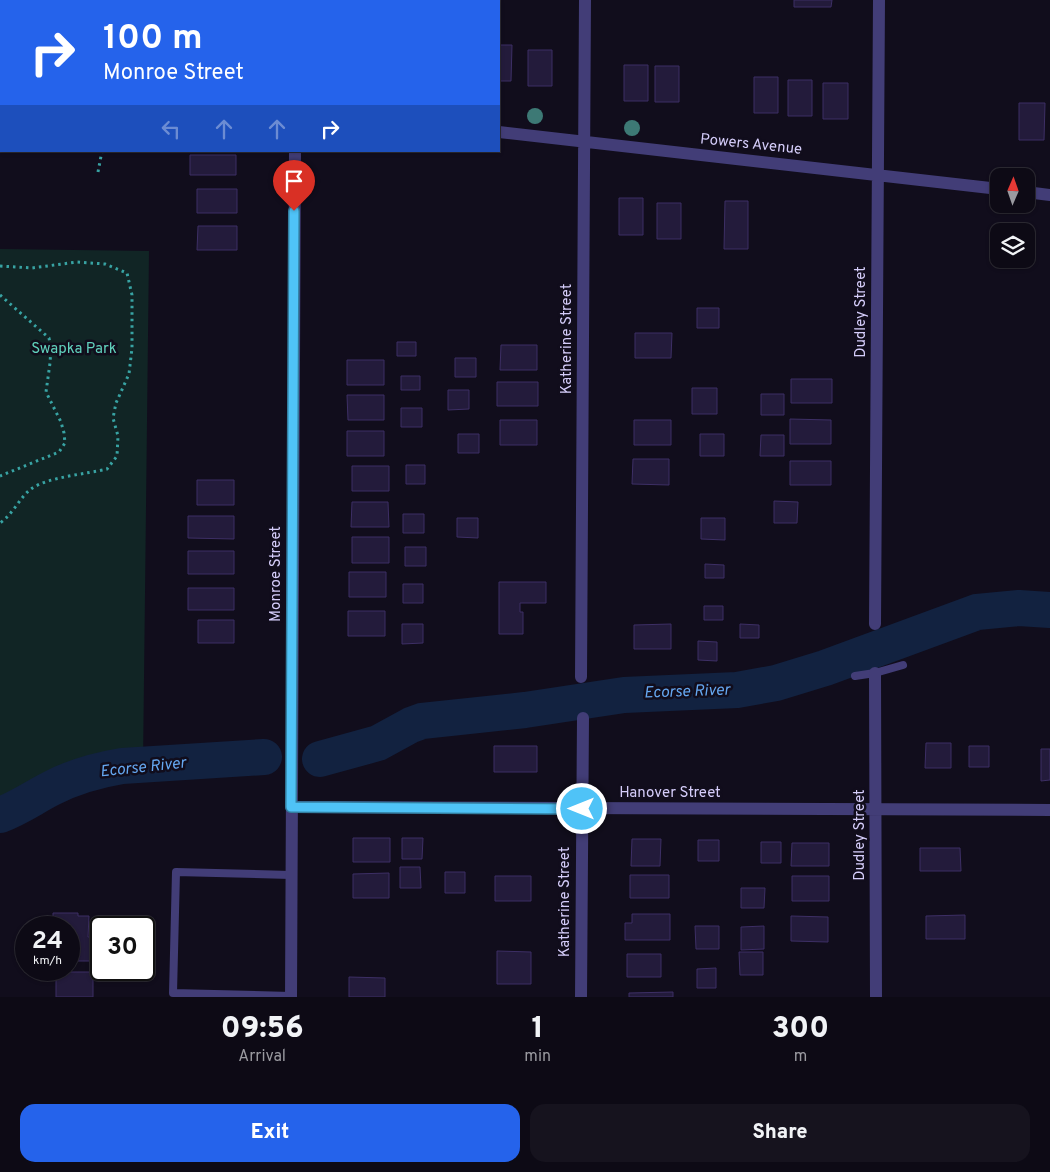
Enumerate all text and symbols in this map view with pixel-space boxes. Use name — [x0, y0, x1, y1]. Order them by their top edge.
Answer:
text: 100 m — [103, 17, 203, 61]
icon: right — [20, 20, 85, 85]
text: Monroe Street — [103, 60, 244, 87]
icon: left — [157, 115, 185, 143]
icon: ahead — [210, 115, 238, 143]
icon: ahead — [263, 115, 291, 143]
icon: right — [316, 115, 344, 143]
street label: Powers Avenue — [699, 130, 803, 160]
pin — [273, 160, 315, 211]
icon: arrive — [280, 167, 308, 195]
north arrow — [990, 168, 1035, 212]
map controls — [990, 168, 1035, 268]
button: layers — [990, 223, 1035, 268]
street label: Dudley Street — [852, 266, 871, 358]
street label: Katherine Street — [558, 284, 577, 394]
park label: Swapka Park — [31, 340, 117, 359]
street label: Monroe Street — [267, 526, 286, 622]
water label: Ecorse River — [644, 680, 732, 703]
water label: Ecorse River — [99, 753, 189, 782]
position arrow — [555, 782, 607, 834]
street label: Hanover Street — [619, 784, 721, 803]
street label: Dudley Street — [851, 789, 870, 881]
street label: Katherine Street — [556, 847, 575, 957]
speed limit sign: 30 — [90, 916, 155, 981]
text: 24 — [32, 926, 63, 958]
text: km/h — [33, 953, 62, 969]
text: 09:56 — [221, 1011, 304, 1048]
text: 1 — [532, 1011, 544, 1048]
text: 300 — [772, 1011, 829, 1048]
text: Arrival — [238, 1047, 286, 1067]
text: min — [524, 1047, 551, 1067]
text: m — [794, 1047, 807, 1067]
button: Exit — [20, 1104, 520, 1162]
button: Share — [530, 1104, 1030, 1162]

